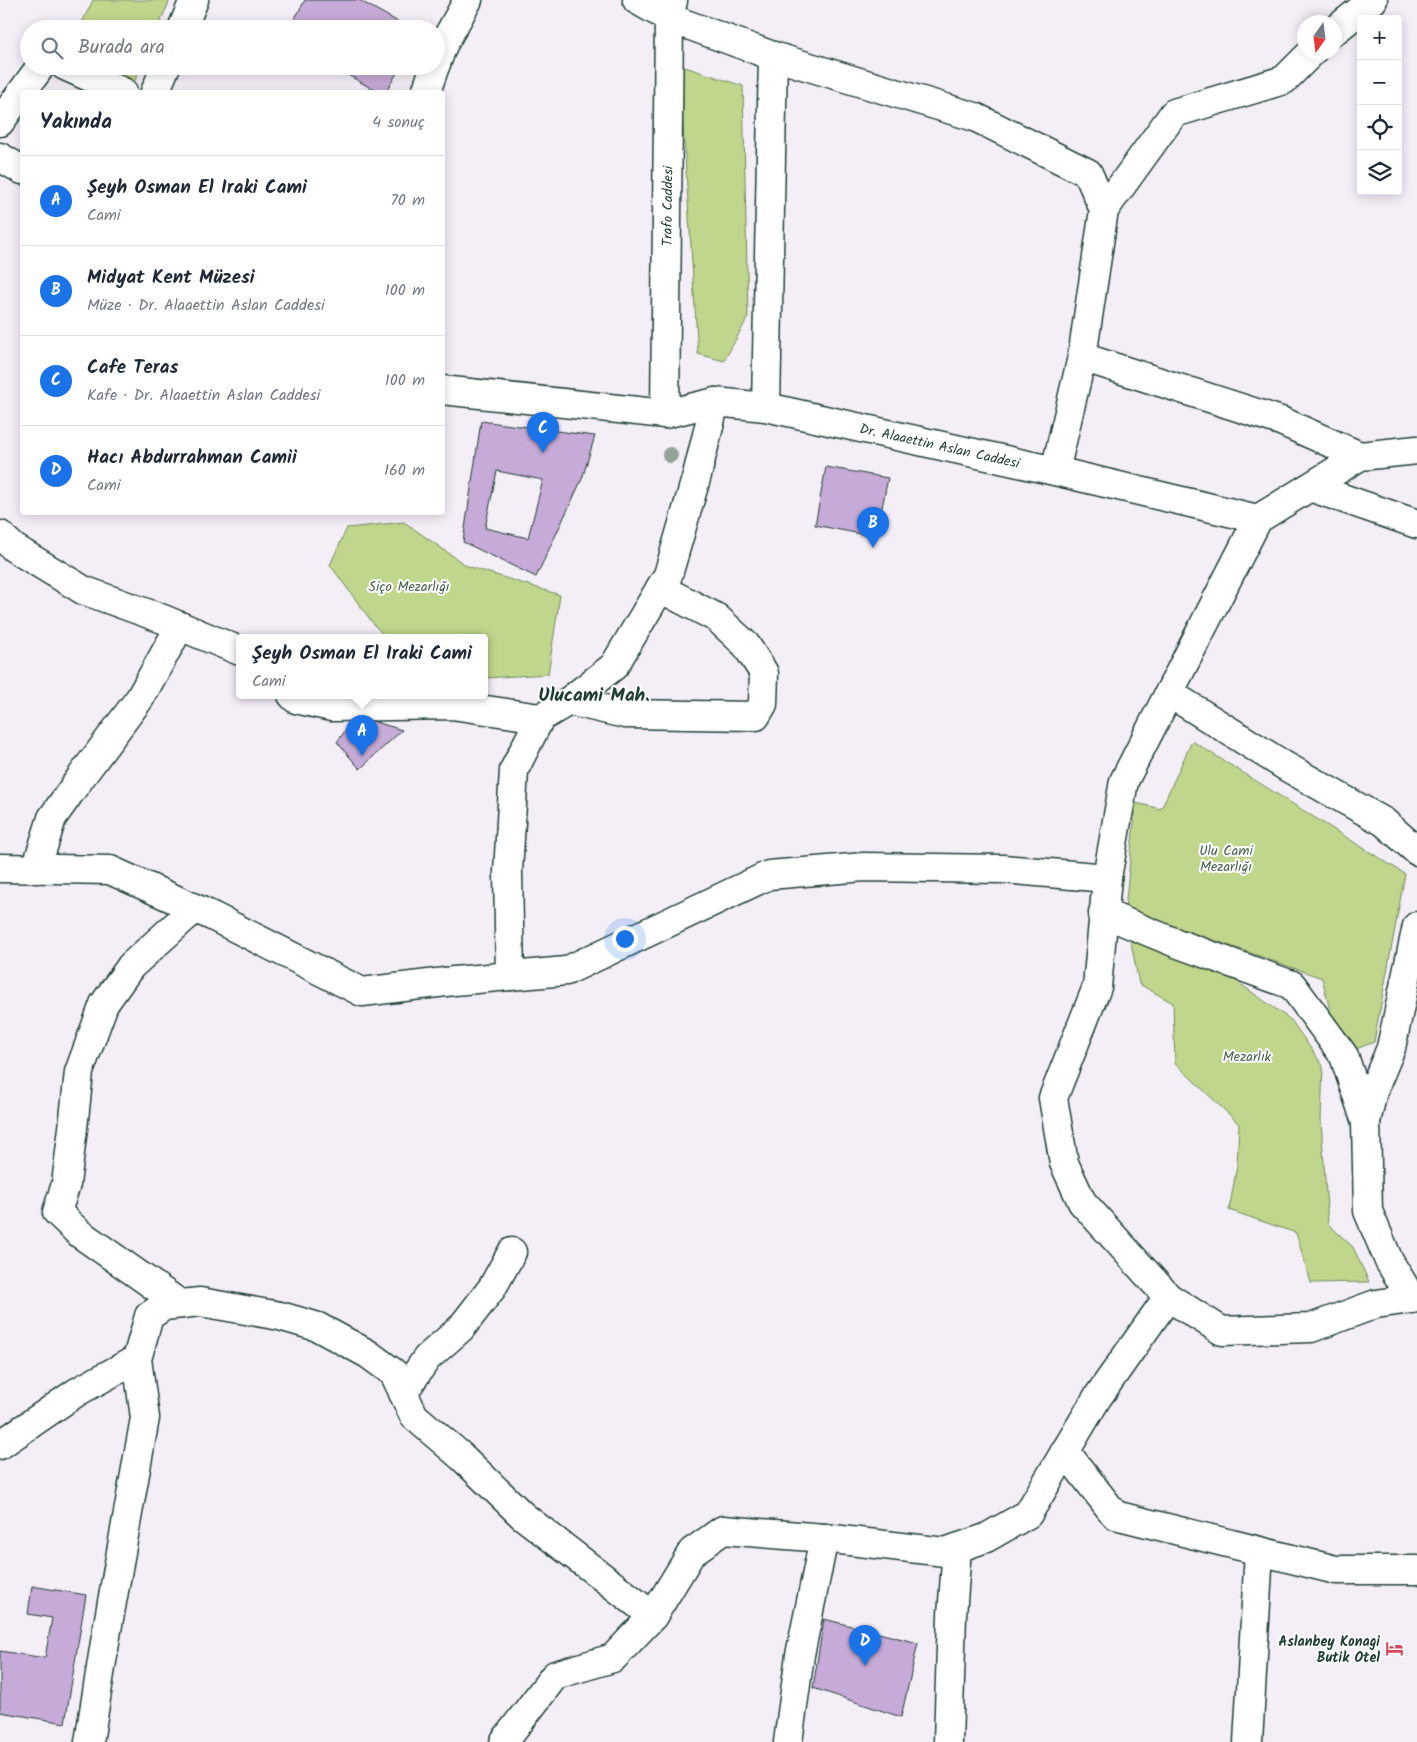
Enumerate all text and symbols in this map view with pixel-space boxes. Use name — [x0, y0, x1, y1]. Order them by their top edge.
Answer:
north arrow — [1297, 15, 1342, 60]
map controls — [1357, 15, 1402, 195]
button: + — [1357, 15, 1402, 60]
search box — [20, 20, 445, 75]
text: Burada ara — [78, 33, 165, 63]
icon: search — [38, 34, 66, 62]
button: − — [1357, 60, 1402, 105]
button: locate — [1357, 105, 1402, 150]
text: Yakında — [40, 106, 112, 139]
text: 4 sonuç — [372, 110, 425, 135]
button: layers — [1357, 150, 1402, 195]
street label: Trafo Caddesi — [657, 165, 680, 246]
text: Şeyh Osman El Iraki Cami — [87, 173, 307, 203]
text: A — [51, 188, 61, 213]
text: 70 m — [390, 188, 425, 213]
text: Cami — [87, 203, 121, 228]
text: Midyat Kent Müzesi — [87, 263, 255, 293]
text: B — [51, 278, 61, 303]
text: 100 m — [385, 278, 425, 303]
text: Müze · Dr. Alaaettin Aslan Caddesi — [87, 293, 325, 318]
text: Cafe Teras — [87, 353, 178, 383]
text: C — [51, 368, 61, 393]
text: 100 m — [385, 368, 425, 393]
text: Kafe · Dr. Alaaettin Aslan Caddesi — [87, 383, 320, 408]
pin: C — [527, 412, 559, 453]
street label: Dr. Alaaettin Aslan Caddesi — [857, 418, 1022, 475]
text: Hacı Abdurrahman Camii — [87, 443, 297, 473]
text: D — [51, 458, 61, 483]
text: 160 m — [384, 458, 425, 483]
text: Cami — [87, 473, 121, 498]
pin: B — [857, 507, 889, 548]
park label: Siço Mezarlığı — [369, 576, 450, 598]
popup — [236, 634, 488, 699]
text: Şeyh Osman El Iraki Cami — [252, 639, 472, 669]
text: Cami — [252, 669, 286, 694]
district label: Ulucami Mah. — [538, 681, 650, 711]
pin: A — [346, 715, 378, 756]
park label: Ulu Cami Mezarlığı — [1199, 840, 1253, 878]
your location — [612, 926, 638, 952]
park label: Mezarlık — [1223, 1046, 1272, 1068]
pin: D — [849, 1625, 881, 1666]
place label: Aslanbey Konagi Butik Otel — [1279, 1631, 1380, 1669]
hotel icon: Aslanbey Konagi Butik Otel — [1384, 1639, 1404, 1659]

